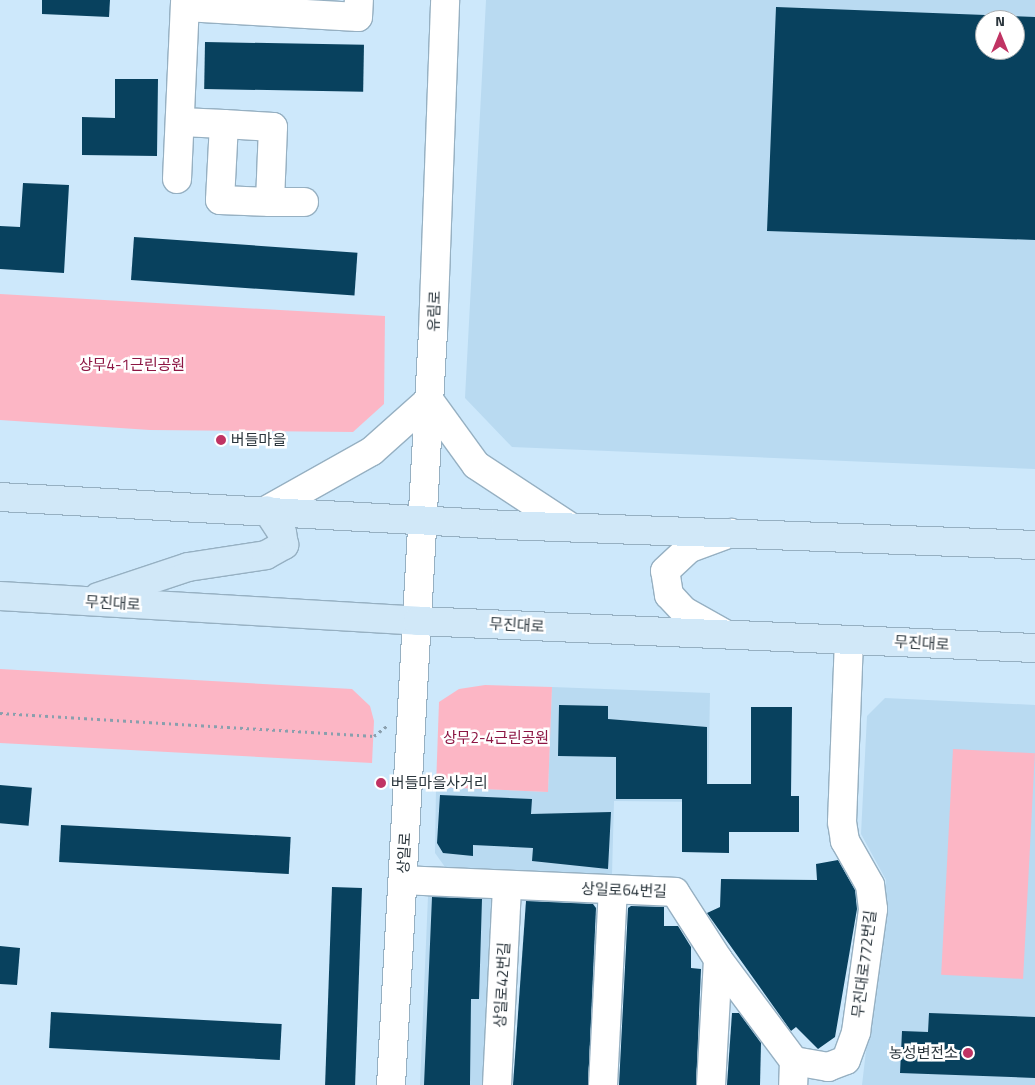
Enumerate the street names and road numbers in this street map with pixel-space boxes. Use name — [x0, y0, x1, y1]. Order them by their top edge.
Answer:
street label: 유림로 — [424, 290, 444, 332]
street label: 무진대로 — [85, 593, 141, 613]
street label: 무진대로 — [489, 615, 545, 635]
street label: 무진대로 — [894, 633, 950, 653]
street label: 상일로 — [394, 832, 414, 874]
street label: 상일로64번길 — [581, 880, 667, 900]
street label: 무진대로772번길 — [848, 909, 880, 1019]
street label: 상일로42번길 — [491, 942, 513, 1028]

